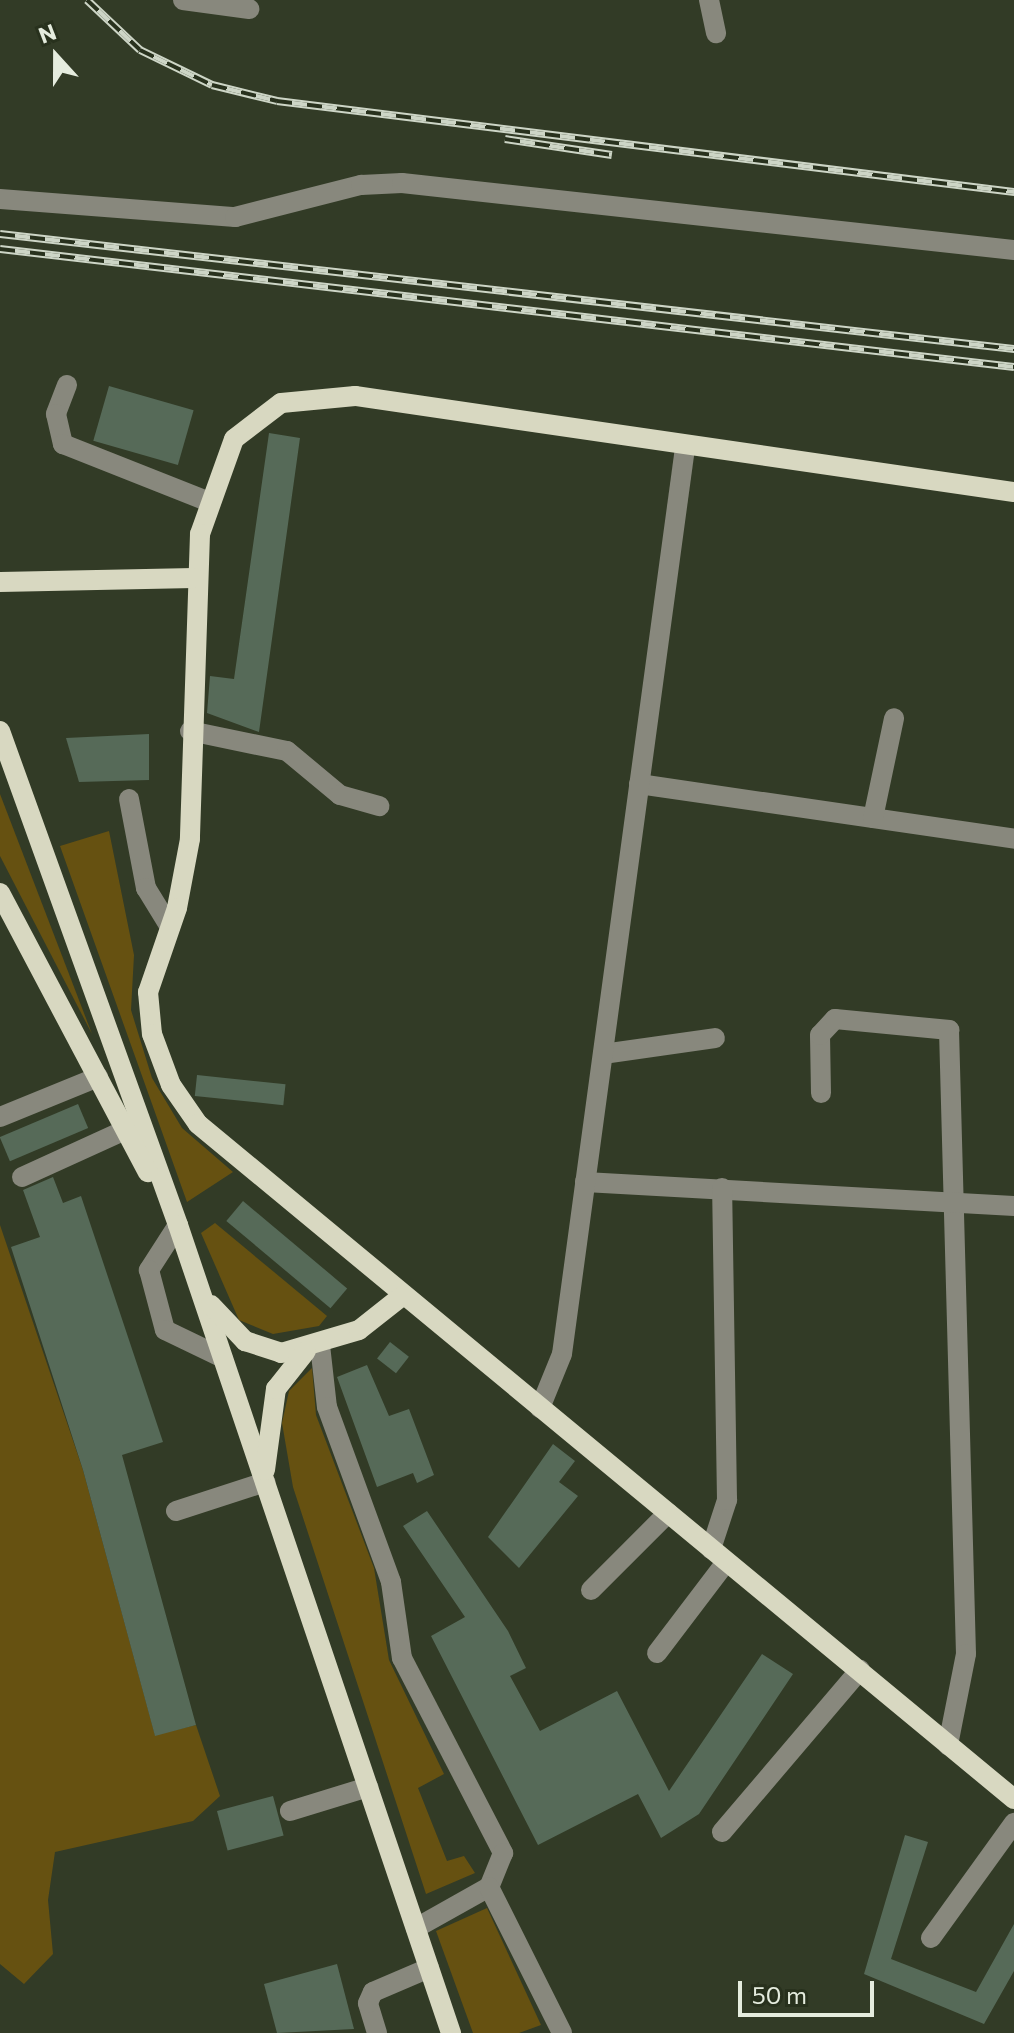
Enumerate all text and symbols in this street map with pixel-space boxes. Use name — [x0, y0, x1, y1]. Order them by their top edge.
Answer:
north arrow — [16, 16, 96, 96]
text: N — [35, 18, 60, 49]
scale bar — [742, 1965, 878, 2015]
text: 50 m — [752, 1980, 807, 2009]

